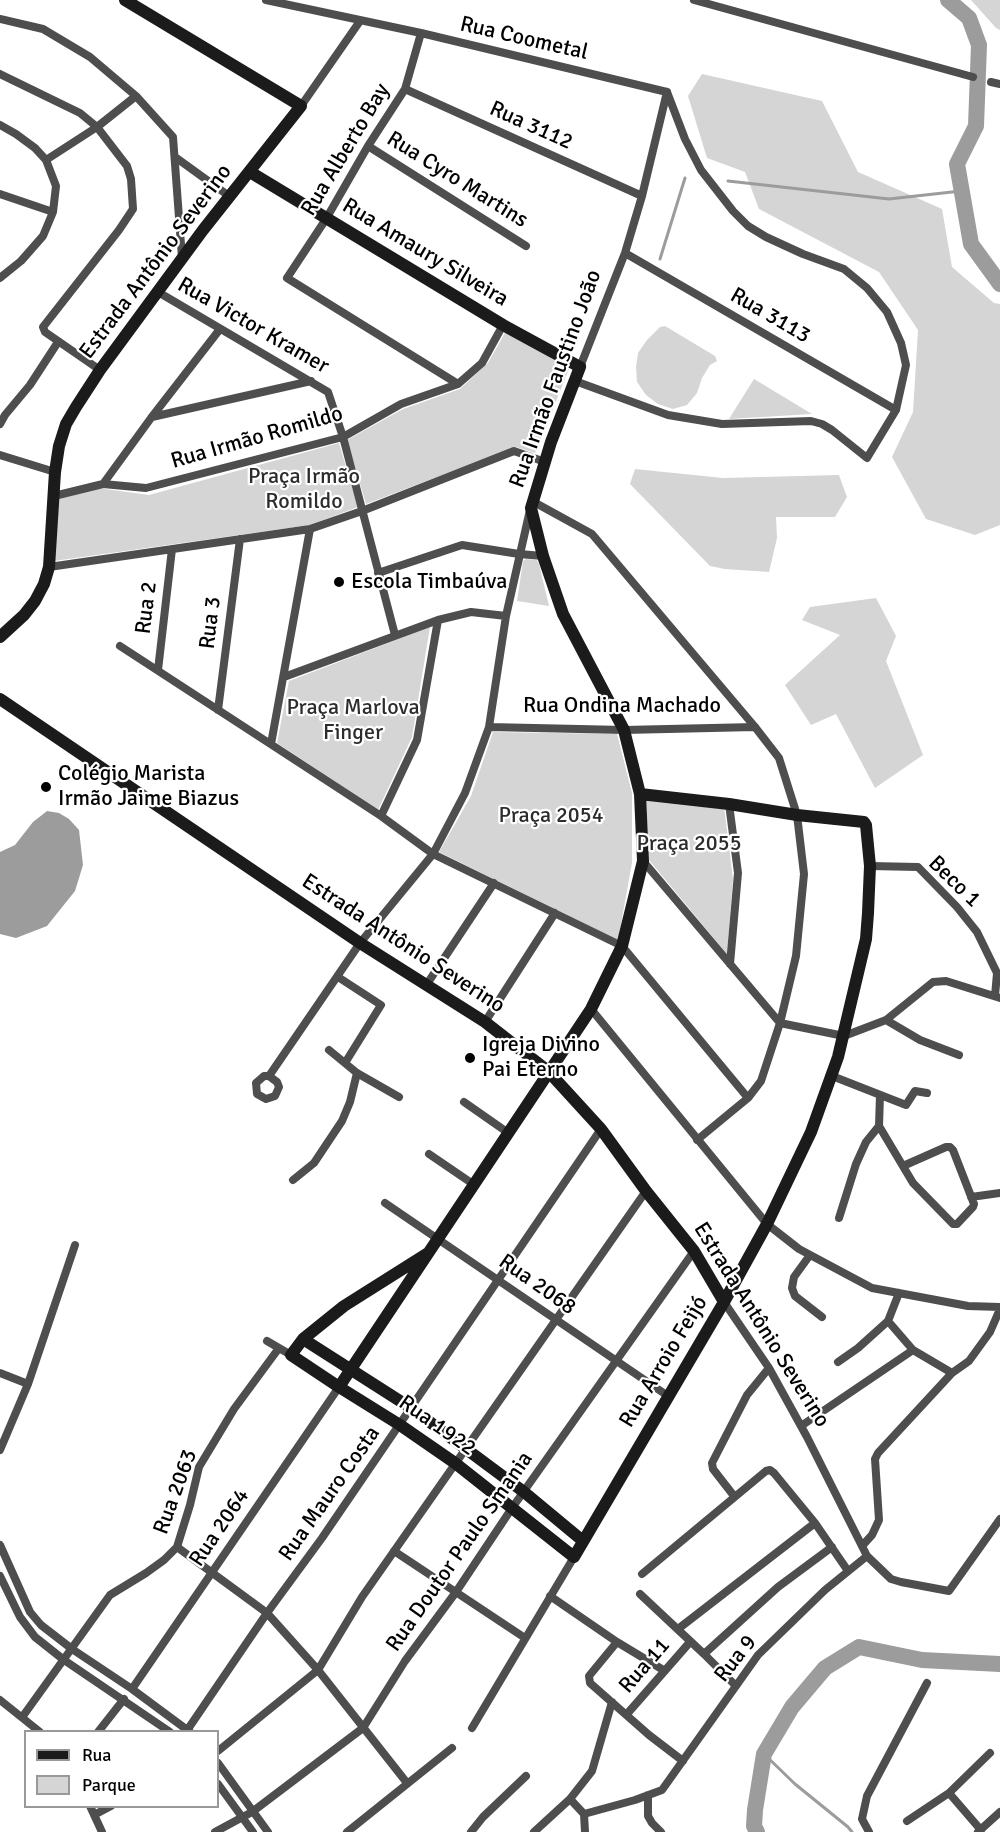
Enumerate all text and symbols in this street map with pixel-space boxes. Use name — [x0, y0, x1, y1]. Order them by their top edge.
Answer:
street label: Rua Coometal — [457, 11, 591, 67]
street label: Rua Alberto Bay — [296, 79, 396, 221]
street label: Rua 3112 — [485, 96, 577, 156]
street label: Rua Cyro Martins — [382, 126, 532, 234]
street label: Estrada Antônio Severino — [74, 160, 238, 364]
street label: Rua Amaury Silveira — [337, 193, 513, 313]
street label: Rua Irmão Faustino João — [504, 267, 608, 491]
street label: Rua Victor Kramer — [173, 272, 333, 380]
street label: Rua 3113 — [725, 282, 815, 350]
street label: Rua Irmão Romildo — [168, 401, 346, 475]
park label: Praça Irmão Romildo — [248, 464, 360, 516]
place label: Escola Timbaúva — [351, 569, 507, 595]
marker: Escola Timbaúva — [332, 575, 346, 589]
street label: Rua 2 — [131, 580, 163, 636]
street label: Rua 3 — [195, 595, 227, 651]
street label: Rua Ondina Machado — [523, 693, 721, 719]
park label: Praça Marlova Finger — [286, 695, 420, 746]
place label: Colégio Marista Irmão Jaime Biazus — [58, 761, 239, 812]
marker: Colégio Marista Irmão Jaime Biazus — [39, 780, 53, 794]
park label: Praça 2054 — [498, 803, 604, 829]
park label: Praça 2055 — [636, 831, 742, 857]
street label: Beco 1 — [922, 851, 986, 913]
street label: Estrada Antônio Severino — [297, 868, 509, 1020]
place label: Igreja Divino Pai Eterno — [482, 1032, 600, 1084]
marker: Igreja Divino Pai Eterno — [463, 1051, 477, 1065]
street label: Estrada Antônio Severino — [687, 1218, 835, 1432]
street label: Rua 2068 — [493, 1249, 581, 1321]
street label: Rua Arroio Feijó — [614, 1291, 714, 1433]
street label: Rua 1922 — [393, 1390, 481, 1462]
street label: Rua Mauro Costa — [274, 1421, 386, 1567]
street label: Rua 2063 — [148, 1446, 204, 1538]
street label: Rua Doutor Paulo Smania — [381, 1447, 539, 1657]
street label: Rua 2064 — [184, 1484, 256, 1572]
street label: Rua 9 — [709, 1630, 763, 1688]
street label: Rua 11 — [614, 1633, 676, 1699]
legend — [24, 1730, 219, 1808]
text: Rua — [82, 1744, 111, 1766]
text: Parque — [82, 1774, 136, 1796]

